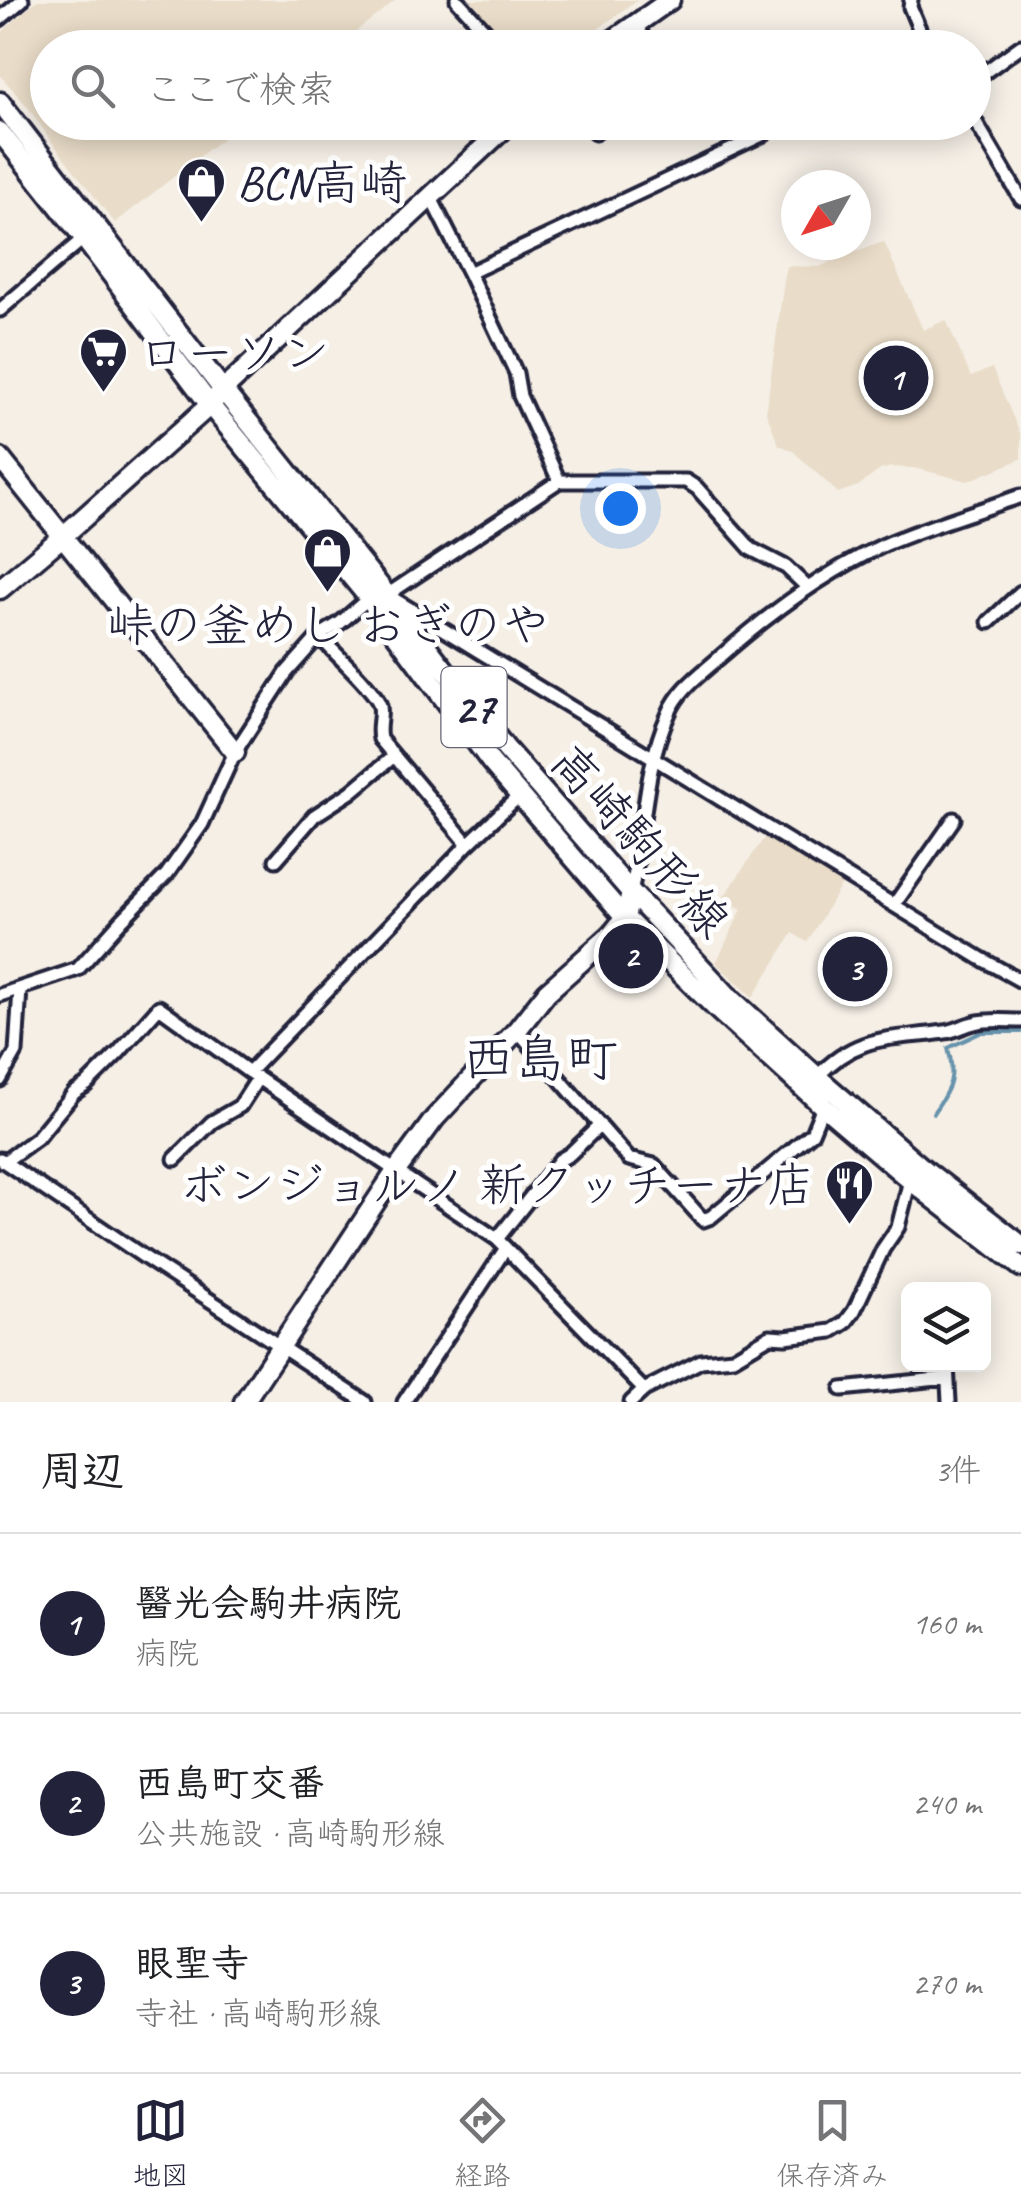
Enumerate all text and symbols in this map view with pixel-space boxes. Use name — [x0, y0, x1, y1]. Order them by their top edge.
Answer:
search box — [30, 30, 991, 140]
icon: search — [65, 58, 120, 113]
text: ここで検索 — [145, 66, 335, 113]
place label: BCN高崎 — [237, 153, 407, 213]
shop icon: BCN高崎 — [176, 156, 228, 224]
north arrow — [781, 170, 871, 260]
place label: ローソン — [138, 323, 330, 383]
supermarket icon: ローソン — [77, 326, 129, 394]
pin: 1 — [864, 340, 928, 416]
your location — [595, 483, 646, 534]
shop icon: 峠の釜めし おぎのや — [302, 526, 354, 594]
place label: 峠の釜めし おぎのや — [106, 595, 550, 655]
road number: 27 — [442, 667, 506, 747]
street label: 高崎駒形線 — [538, 731, 743, 950]
pin: 2 — [598, 918, 664, 994]
pin: 3 — [822, 932, 888, 1006]
district label: 西島町 — [462, 1026, 618, 1092]
place label: ボンジョルノ 新クッチーナ店 — [179, 1155, 815, 1215]
restaurant icon: ボンジョルノ 新クッチーナ店 — [824, 1158, 876, 1226]
map controls — [901, 1282, 991, 1372]
button: layers — [901, 1282, 991, 1372]
text: 周辺 — [40, 1445, 124, 1498]
text: 3件 — [935, 1450, 981, 1491]
text: 醫光会駒井病院 — [135, 1580, 401, 1627]
text: 1 — [65, 1603, 80, 1644]
text: 160 m — [912, 1603, 981, 1644]
text: 病院 — [135, 1633, 199, 1674]
text: 西島町交番 — [135, 1760, 325, 1807]
text: 2 — [65, 1783, 80, 1824]
text: 240 m — [912, 1783, 981, 1824]
text: 公共施設 · 高崎駒形線 — [135, 1813, 444, 1854]
text: 眼聖寺 — [135, 1940, 249, 1987]
text: 3 — [65, 1963, 80, 2004]
text: 270 m — [912, 1963, 981, 2004]
text: 寺社 · 高崎駒形線 — [135, 1993, 380, 2034]
tab: 地図 — [133, 2093, 189, 2193]
tab: 経路 — [454, 2093, 510, 2193]
tab: 保存済み — [776, 2093, 888, 2193]

